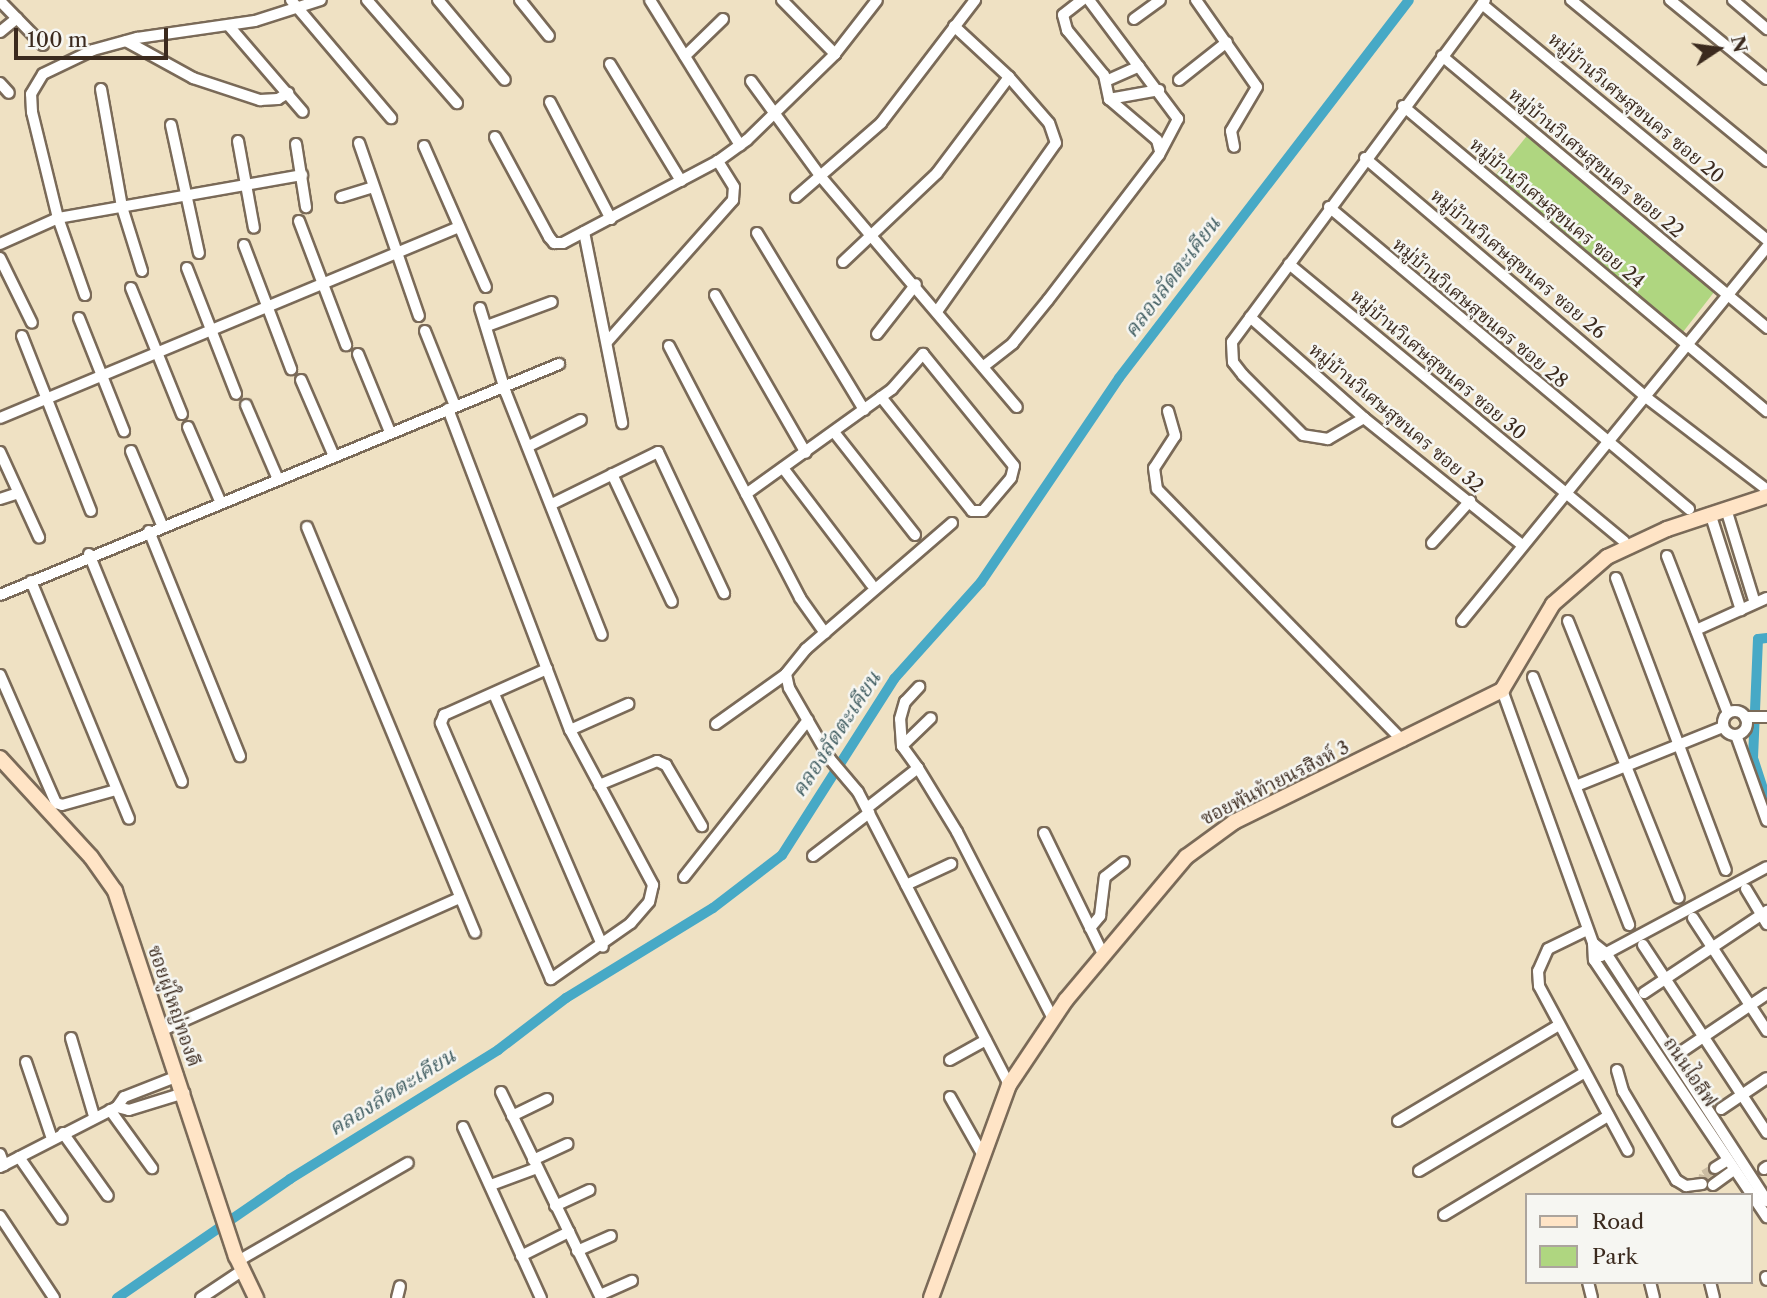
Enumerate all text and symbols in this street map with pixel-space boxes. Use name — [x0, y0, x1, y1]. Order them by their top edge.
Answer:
scale bar — [18, 14, 172, 58]
north arrow — [1683, 14, 1753, 84]
text: 100 m — [27, 27, 88, 52]
street label: หมู่บ้านวิเศษสุขนคร ซอย 20 — [1543, 28, 1729, 188]
text: N — [1726, 34, 1752, 55]
street label: หมู่บ้านวิเศษสุขนคร ซอย 22 — [1504, 83, 1688, 243]
street label: หมู่บ้านวิเศษสุขนคร ซอย 24 — [1465, 133, 1649, 293]
street label: หมู่บ้านวิเศษสุขนคร ซอย 26 — [1426, 184, 1610, 344]
water label: คลองลัดตะเคียน — [1118, 212, 1226, 342]
street label: หมู่บ้านวิเศษสุขนคร ซอย 28 — [1388, 233, 1572, 393]
street label: หมู่บ้านวิเศษสุขนคร ซอย 30 — [1346, 285, 1530, 445]
street label: หมู่บ้านวิเศษสุขนคร ซอย 32 — [1304, 338, 1488, 498]
water label: คลองลัดตะเคียน — [786, 666, 886, 802]
street label: ซอยพันท้ายนรสิงห์ 3 — [1197, 736, 1353, 830]
street label: ซอยผู้ใหญ่ทองดี — [143, 942, 205, 1070]
street label: ถนนไอลีฟ — [1658, 1033, 1722, 1111]
water label: คลองลัดตะเคียน — [324, 1043, 460, 1141]
legend — [1526, 1193, 1753, 1284]
text: Road — [1592, 1209, 1644, 1234]
text: Park — [1592, 1244, 1638, 1269]

